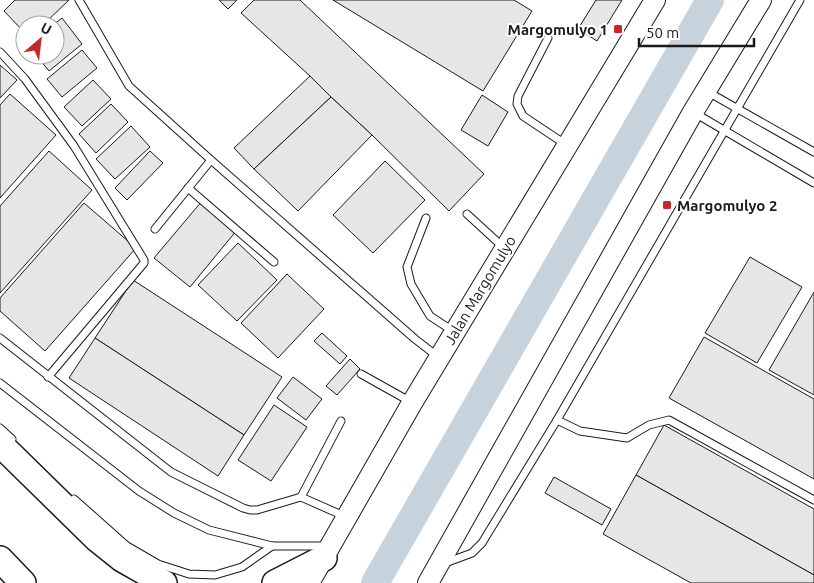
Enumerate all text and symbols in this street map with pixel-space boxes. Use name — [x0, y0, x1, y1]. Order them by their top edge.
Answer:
north arrow — [15, 15, 65, 65]
scale bar — [639, 15, 754, 47]
text: U — [38, 19, 54, 38]
place label: Margomulyo 1 — [508, 21, 608, 38]
marker: Margomulyo 1 — [612, 23, 624, 35]
text: 50 m — [646, 24, 679, 41]
place label: Margomulyo 2 — [677, 197, 777, 214]
marker: Margomulyo 2 — [661, 199, 673, 211]
street label: Jalan Margomulyo — [441, 232, 519, 348]

